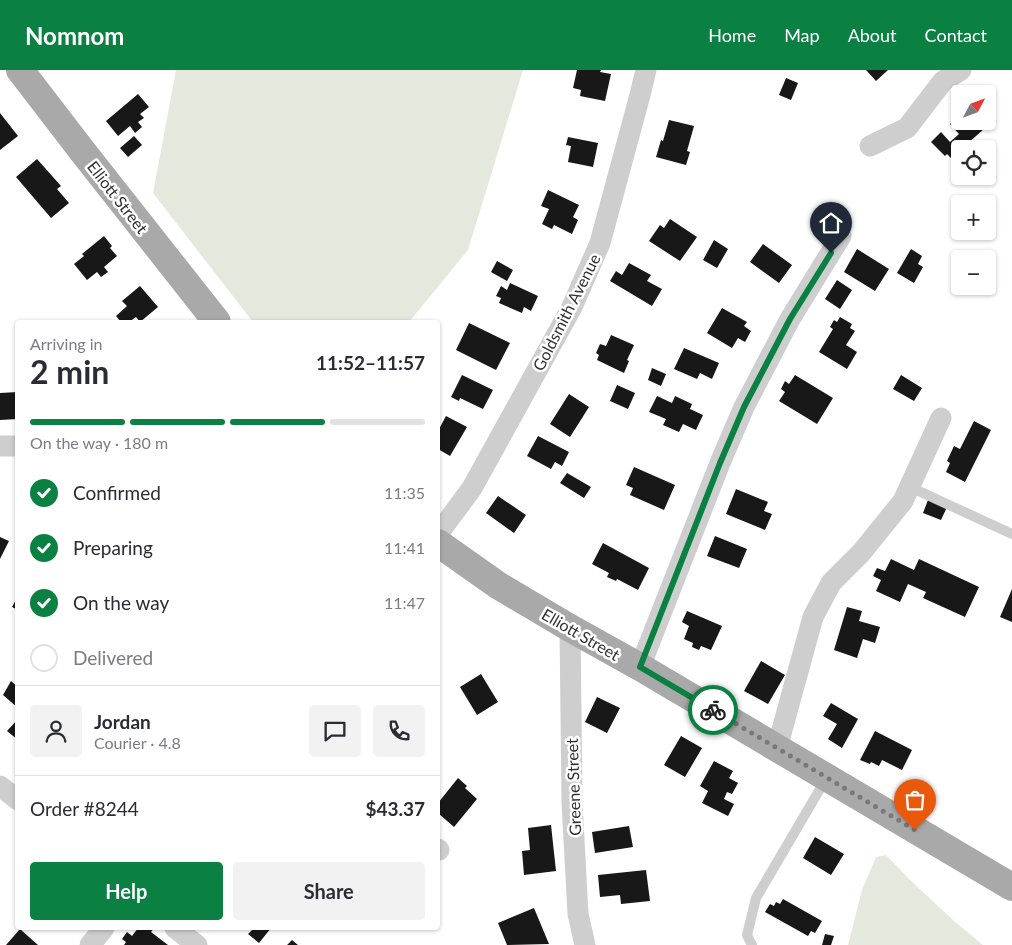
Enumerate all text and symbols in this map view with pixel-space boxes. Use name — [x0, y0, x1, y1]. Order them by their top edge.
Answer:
text: Nomnom — [25, 21, 124, 50]
text: Home — [708, 24, 756, 46]
text: Map — [784, 24, 820, 46]
text: About — [848, 24, 897, 46]
text: Contact — [925, 24, 987, 46]
north arrow — [951, 85, 996, 130]
map controls — [951, 85, 996, 295]
button: locate — [951, 140, 996, 185]
street label: Elliott Street — [84, 157, 152, 237]
button: + — [951, 195, 996, 240]
pin — [810, 202, 852, 253]
icon: home — [817, 209, 845, 237]
street label: Goldsmith Avenue — [528, 250, 604, 374]
button: − — [951, 250, 996, 295]
text: Arriving in — [30, 334, 103, 353]
text: 11:52–11:57 — [316, 351, 425, 374]
text: 2 min — [30, 352, 109, 391]
text: On the way · 180 m — [30, 433, 168, 452]
icon: check — [30, 479, 58, 507]
text: Confirmed — [73, 481, 161, 504]
text: 11:35 — [384, 483, 425, 502]
icon: check — [30, 534, 58, 562]
text: Preparing — [73, 536, 153, 559]
text: 11:41 — [384, 538, 425, 557]
icon: check — [30, 589, 58, 617]
text: On the way — [73, 591, 169, 614]
text: 11:47 — [384, 593, 425, 612]
street label: Elliott Street — [539, 604, 623, 664]
text: Delivered — [73, 646, 153, 669]
courier — [688, 685, 738, 735]
icon: bike — [699, 696, 727, 724]
button: person — [30, 705, 82, 757]
button: chat — [309, 705, 361, 757]
button: phone — [373, 705, 425, 757]
text: Jordan — [94, 710, 151, 733]
text: Courier · 4.8 — [94, 733, 181, 752]
street label: Greene Street — [562, 738, 584, 836]
pin — [894, 779, 936, 830]
icon: bag — [901, 786, 929, 814]
text: Order #8244 — [30, 797, 139, 820]
text: $43.37 — [365, 797, 425, 820]
button: Help — [30, 862, 223, 920]
button: Share — [233, 862, 425, 920]

